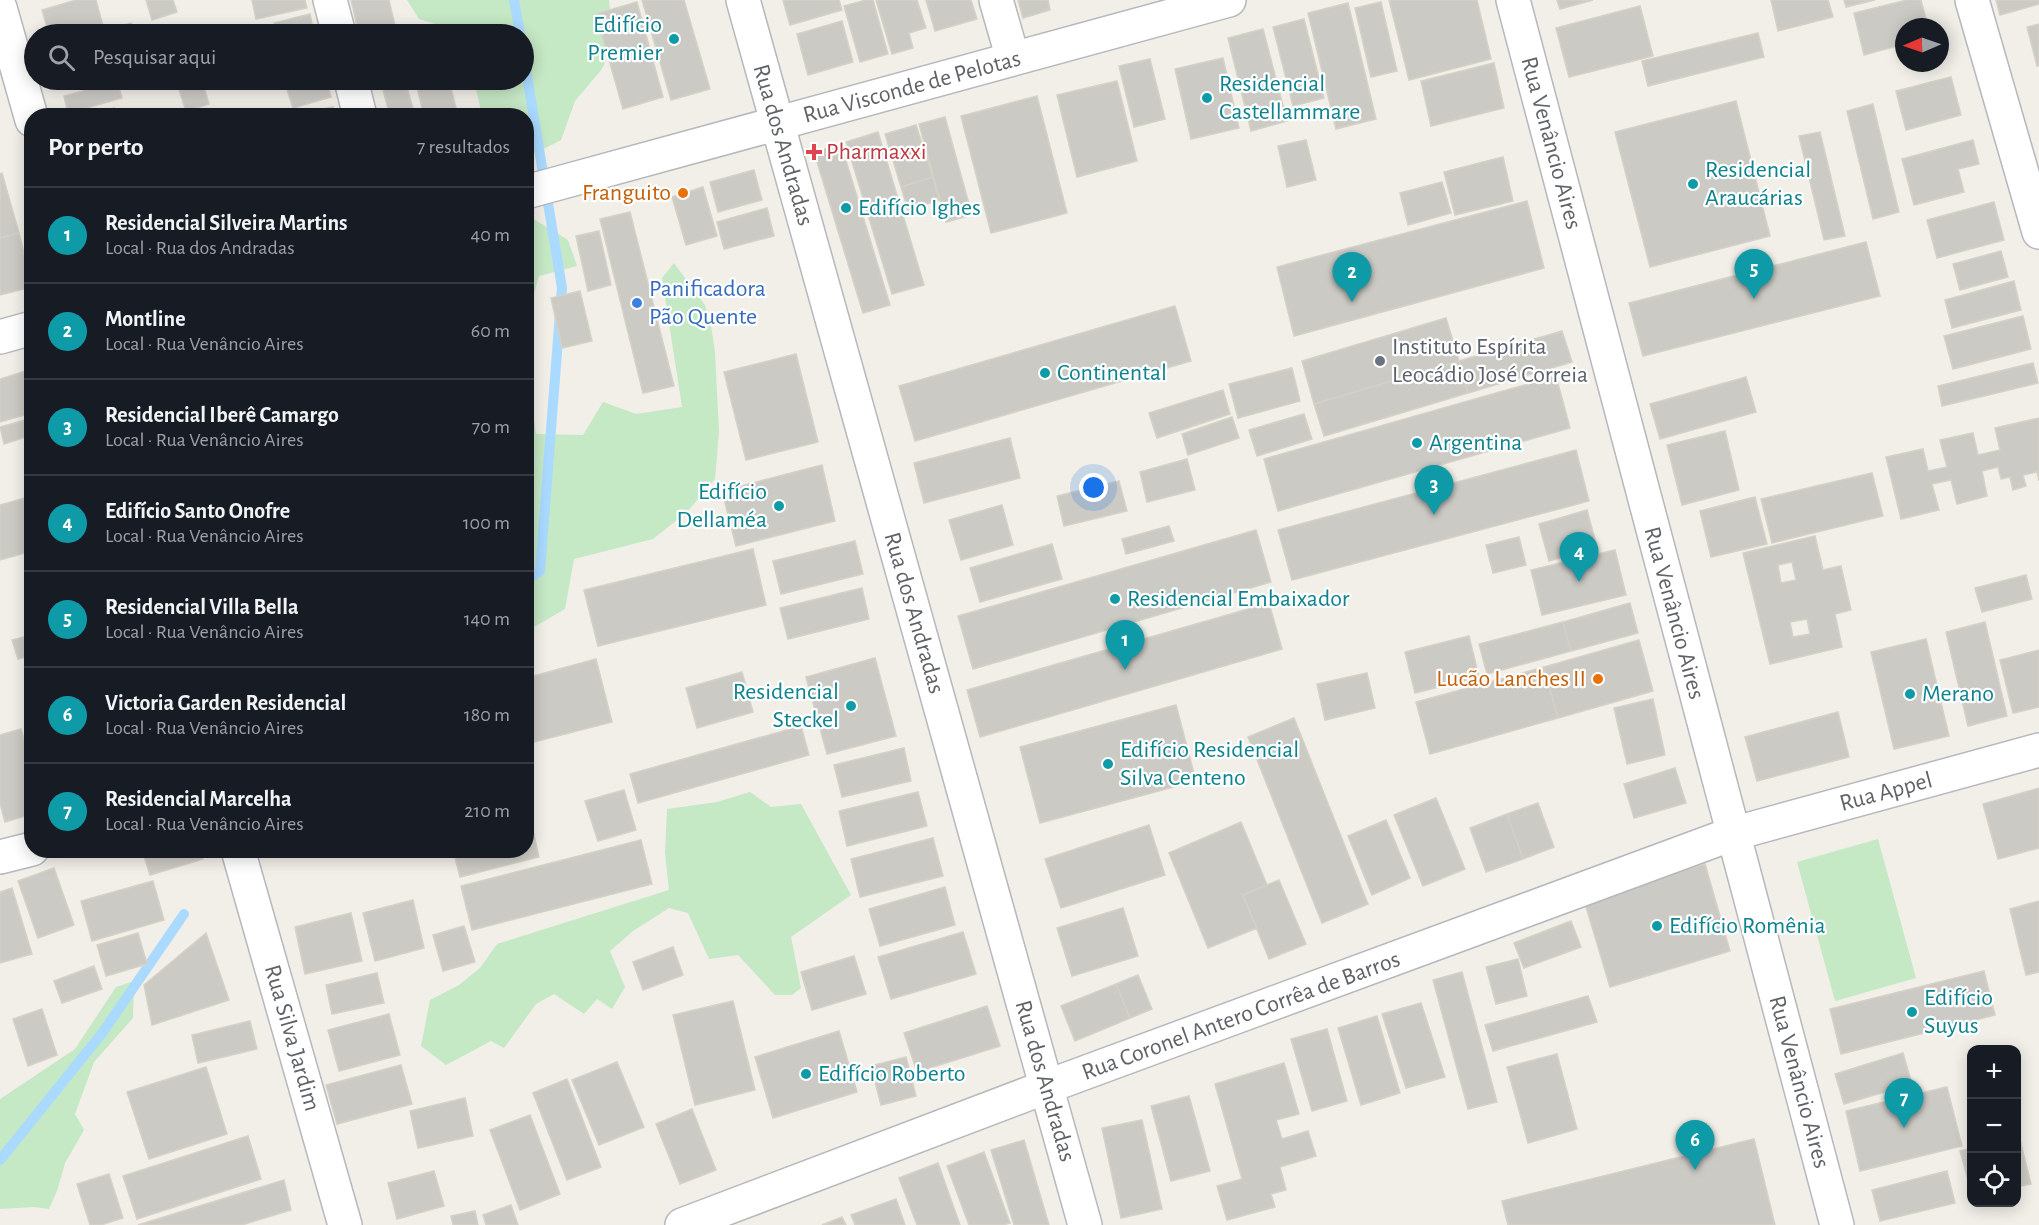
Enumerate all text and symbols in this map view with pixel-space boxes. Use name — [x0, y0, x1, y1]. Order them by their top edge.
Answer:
place label: Edifício Premier — [587, 13, 662, 65]
north arrow — [1895, 18, 1949, 72]
search box — [24, 24, 534, 90]
marker: Edifício Premier — [667, 32, 681, 46]
icon: search — [45, 41, 78, 74]
text: Pesquisar aqui — [93, 46, 216, 68]
street label: Rua Visconde de Pelotas — [801, 46, 1023, 128]
street label: Rua Venâncio Aires — [1516, 54, 1586, 232]
street label: Rua dos Andradas — [749, 62, 817, 228]
place label: Residencial Castellammare — [1219, 72, 1360, 124]
marker: Residencial Castellammare — [1200, 91, 1214, 105]
text: Por perto — [48, 134, 144, 160]
text: 7 resultados — [417, 137, 510, 157]
place label: Pharmaxxi — [826, 140, 927, 164]
marker: Pharmaxxi — [807, 145, 821, 159]
place label: Residencial Araucárias — [1705, 158, 1811, 210]
marker: Residencial Araucárias — [1686, 177, 1700, 191]
place label: Franguito — [582, 181, 671, 205]
marker: Franguito — [676, 186, 690, 200]
place label: Edifício Ighes — [858, 196, 981, 220]
marker: Edifício Ighes — [839, 201, 853, 215]
text: Residencial Silveira Martins — [105, 212, 348, 234]
text: 1 — [64, 225, 71, 245]
text: 40 m — [471, 225, 510, 245]
text: Local · Rua dos Andradas — [105, 238, 295, 258]
pin: 5 — [1734, 250, 1774, 299]
pin: 2 — [1332, 252, 1372, 302]
place label: Panificadora Pão Quente — [649, 277, 766, 329]
marker: Panificadora Pão Quente — [630, 296, 644, 310]
text: Montline — [105, 308, 186, 330]
text: 2 — [63, 321, 72, 341]
text: 60 m — [471, 321, 510, 341]
text: Local · Rua Venâncio Aires — [105, 334, 304, 354]
place label: Instituto Espírita Leocádio José Correia — [1392, 335, 1588, 387]
marker: Instituto Espírita Leocádio José Correia — [1373, 354, 1387, 368]
place label: Continental — [1057, 361, 1167, 385]
marker: Continental — [1038, 366, 1052, 380]
text: Residencial Iberê Camargo — [105, 404, 339, 426]
text: 3 — [63, 417, 72, 437]
text: 70 m — [472, 417, 510, 437]
text: Local · Rua Venâncio Aires — [105, 430, 304, 450]
place label: Argentina — [1429, 431, 1522, 455]
marker: Argentina — [1410, 436, 1424, 450]
pin: 3 — [1414, 466, 1454, 515]
your location — [1079, 473, 1108, 502]
place label: Edifício Dellaméa — [676, 480, 767, 532]
marker: Edifício Dellaméa — [772, 499, 786, 513]
text: Edifício Santo Onofre — [105, 500, 290, 522]
text: 4 — [62, 513, 73, 533]
text: 100 m — [463, 513, 510, 533]
street label: Rua Venâncio Aires — [1639, 524, 1709, 702]
text: Local · Rua Venâncio Aires — [105, 526, 304, 546]
street label: Rua dos Andradas — [880, 530, 948, 696]
pin: 4 — [1560, 532, 1598, 582]
place label: Residencial Embaixador — [1127, 587, 1350, 611]
marker: Residencial Embaixador — [1108, 592, 1122, 606]
text: Residencial Villa Bella — [105, 596, 299, 618]
text: 5 — [63, 609, 72, 629]
text: 140 m — [464, 609, 510, 629]
pin: 1 — [1106, 620, 1144, 670]
text: Local · Rua Venâncio Aires — [105, 622, 304, 642]
place label: Lucão Lanches II — [1436, 667, 1586, 691]
marker: Lucão Lanches II — [1591, 672, 1605, 686]
place label: Residencial Steckel — [733, 680, 839, 732]
place label: Merano — [1922, 682, 1994, 706]
marker: Merano — [1903, 687, 1917, 701]
text: Victoria Garden Residencial — [105, 692, 346, 714]
marker: Residencial Steckel — [844, 699, 858, 713]
text: 6 — [63, 705, 72, 725]
text: 180 m — [464, 705, 510, 725]
text: Local · Rua Venâncio Aires — [105, 718, 304, 738]
place label: Edifício Residencial Silva Centeno — [1120, 738, 1299, 790]
marker: Edifício Residencial Silva Centeno — [1101, 757, 1115, 771]
street label: Rua Appel — [1837, 768, 1935, 816]
text: Residencial Marcelha — [105, 788, 292, 810]
text: 7 — [63, 801, 72, 821]
text: 210 m — [464, 801, 510, 821]
text: Local · Rua Venâncio Aires — [105, 814, 304, 834]
place label: Edifício Romênia — [1669, 914, 1826, 938]
marker: Edifício Romênia — [1650, 919, 1664, 933]
street label: Rua Coronel Antero Corrêa de Barros — [1079, 947, 1403, 1085]
street label: Rua Silva Jardim — [260, 962, 324, 1114]
place label: Edifício Suyus — [1924, 986, 1993, 1038]
street label: Rua Venâncio Aires — [1764, 993, 1834, 1171]
street label: Rua dos Andradas — [1011, 998, 1079, 1164]
marker: Edifício Suyus — [1905, 1005, 1919, 1019]
map controls — [1967, 1045, 2021, 1207]
button: + — [1967, 1045, 2021, 1099]
place label: Edifício Roberto — [818, 1062, 966, 1086]
marker: Edifício Roberto — [799, 1067, 813, 1081]
pin: 7 — [1884, 1078, 1924, 1128]
button: − — [1967, 1099, 2021, 1153]
pin: 6 — [1676, 1120, 1714, 1170]
button: locate — [1967, 1153, 2021, 1207]

